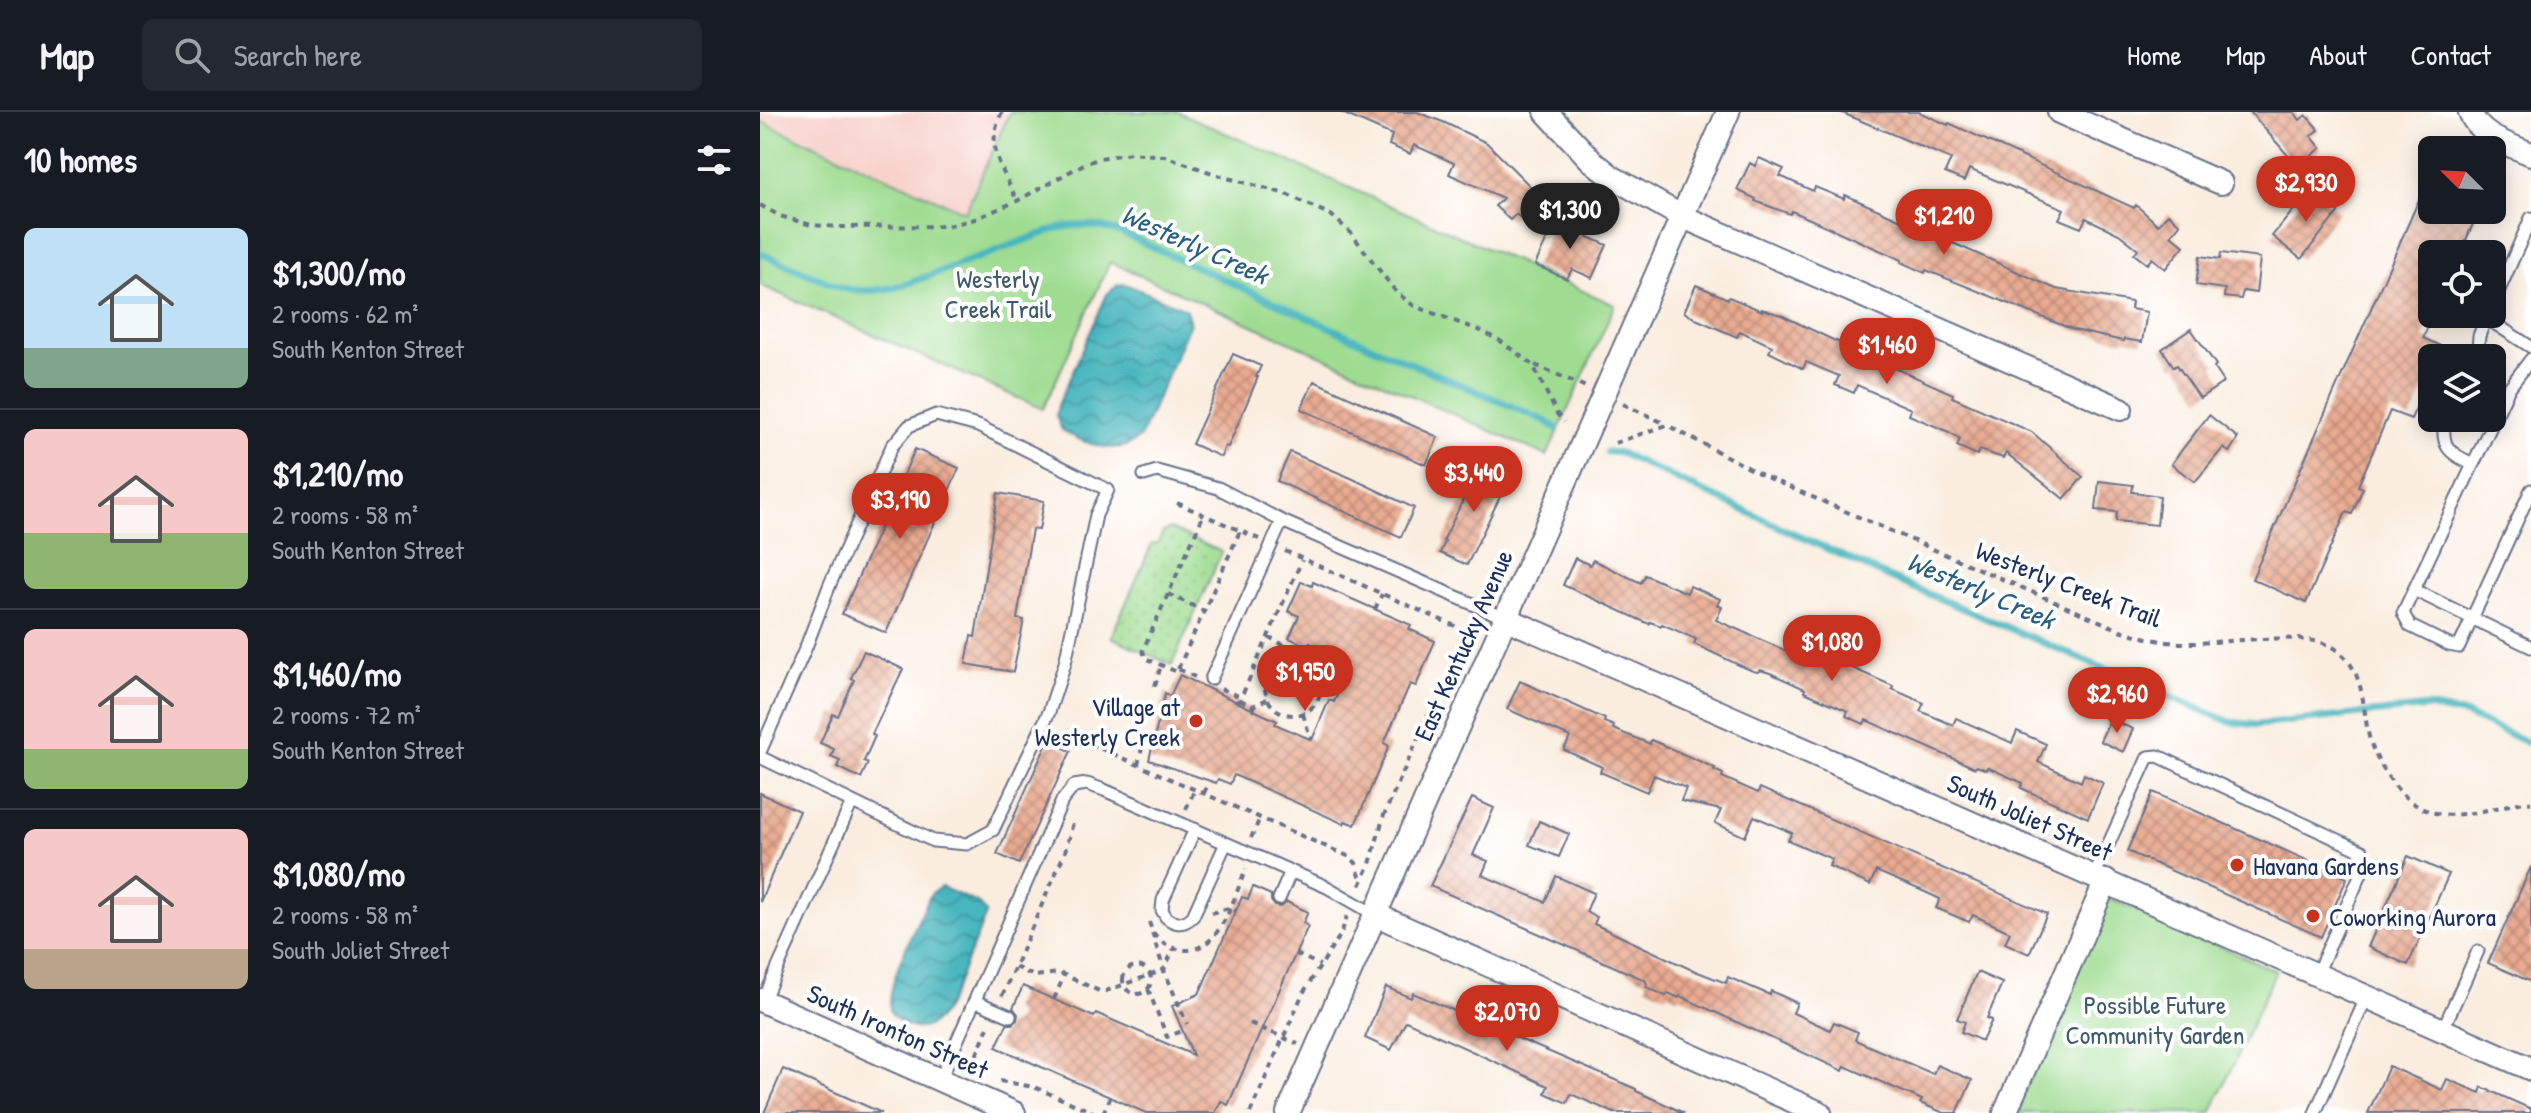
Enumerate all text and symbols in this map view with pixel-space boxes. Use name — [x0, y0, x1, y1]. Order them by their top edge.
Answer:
search box — [142, 19, 702, 91]
text: Map — [40, 29, 94, 81]
icon: search — [170, 33, 214, 77]
text: Search here — [234, 35, 362, 75]
text: Home — [2127, 36, 2182, 74]
text: Map — [2226, 36, 2265, 74]
text: About — [2309, 36, 2367, 74]
text: Contact — [2411, 36, 2491, 74]
north arrow — [2418, 136, 2506, 224]
map controls — [2418, 136, 2506, 432]
text: 10 homes — [24, 137, 137, 183]
icon: filters — [692, 138, 736, 182]
pin: $2,930 — [2241, 156, 2371, 224]
text: $2,930 — [2274, 164, 2338, 199]
pin: $1,300 — [1505, 183, 1635, 251]
pin: $1,210 — [1879, 189, 2009, 257]
text: $1,300 — [1539, 191, 1601, 226]
water label: Westerly Creek — [1116, 195, 1276, 294]
text: $1,210 — [1913, 197, 1975, 232]
button: locate — [2418, 240, 2506, 328]
text: $1,300/mo — [272, 250, 405, 296]
icon: home — [88, 260, 184, 356]
park label: Westerly Creek Trail — [945, 261, 1051, 326]
text: 2 rooms · 62 m² — [272, 296, 418, 331]
pin: $1,460 — [1822, 318, 1952, 386]
text: $1,460 — [1857, 326, 1917, 361]
text: South Kenton Street — [272, 331, 464, 366]
button: layers — [2418, 344, 2506, 432]
pin: $3,440 — [1409, 446, 1539, 514]
text: $1,210/mo — [272, 451, 403, 497]
text: $3,440 — [1443, 454, 1505, 489]
icon: home — [88, 461, 184, 557]
pin: $3,190 — [835, 473, 965, 541]
text: $3,190 — [870, 481, 930, 516]
text: 2 rooms · 58 m² — [272, 497, 418, 532]
text: South Kenton Street — [272, 532, 464, 567]
street label: Westerly Creek Trail — [1972, 534, 2166, 634]
street label: East Kentucky Avenue — [1405, 544, 1521, 746]
water label: Westerly Creek — [1902, 544, 2060, 636]
pin: $1,080 — [1767, 615, 1897, 683]
text: $1,080 — [1801, 623, 1863, 658]
pin: $1,950 — [1240, 645, 1370, 713]
text: $1,460/mo — [272, 651, 401, 697]
text: $1,950 — [1275, 653, 1335, 688]
icon: home — [88, 661, 184, 757]
pin: $2,960 — [2052, 667, 2182, 735]
text: $2,960 — [2086, 675, 2148, 710]
place label: Village at Westerly Creek — [1035, 689, 1181, 754]
text: 2 rooms · 72 m² — [272, 697, 421, 732]
marker: Village at Westerly Creek — [1187, 712, 1205, 730]
text: South Kenton Street — [272, 732, 464, 767]
street label: South Joliet Street — [1942, 765, 2119, 869]
place label: Havana Gardens — [2253, 848, 2399, 883]
text: $1,080/mo — [272, 851, 405, 897]
marker: Havana Gardens — [2228, 856, 2246, 874]
icon: home — [88, 861, 184, 957]
text: 2 rooms · 58 m² — [272, 897, 418, 932]
place label: Coworking Aurora — [2329, 899, 2496, 934]
marker: Coworking Aurora — [2304, 907, 2322, 925]
text: South Joliet Street — [272, 932, 449, 967]
street label: South Ironton Street — [802, 975, 995, 1087]
pin: $2,070 — [1442, 985, 1572, 1053]
park label: Possible Future Community Garden — [2066, 987, 2244, 1052]
text: $2,070 — [1474, 993, 1540, 1028]

